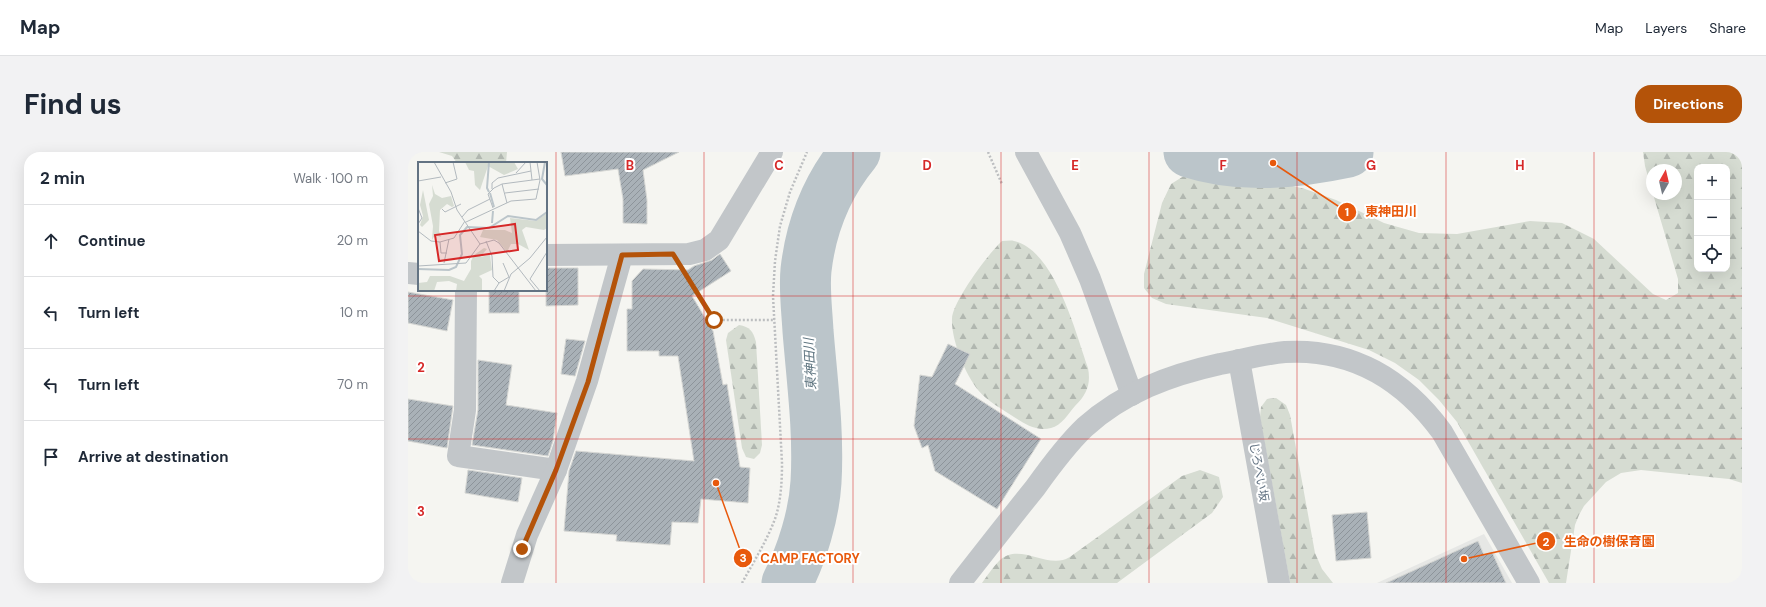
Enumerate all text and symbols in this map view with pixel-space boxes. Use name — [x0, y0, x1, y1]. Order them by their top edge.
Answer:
text: Map — [20, 15, 60, 40]
text: Map — [1595, 19, 1623, 37]
text: Layers — [1645, 19, 1687, 37]
text: Share — [1709, 19, 1746, 37]
button: Directions — [1635, 85, 1742, 123]
text: Find us — [24, 86, 122, 123]
text: B — [626, 157, 634, 174]
text: C — [774, 157, 784, 174]
text: D — [922, 157, 932, 174]
text: E — [1071, 157, 1079, 174]
text: F — [1219, 157, 1227, 174]
text: G — [1366, 157, 1376, 174]
text: H — [1515, 157, 1525, 174]
inset map — [418, 162, 547, 291]
north arrow — [1646, 164, 1682, 200]
map controls — [1694, 164, 1730, 272]
button: + — [1694, 164, 1730, 200]
text: 2 min — [40, 167, 85, 189]
text: Walk · 100 m — [293, 170, 368, 187]
callout: 東神田川 — [1337, 199, 1425, 224]
button: − — [1694, 200, 1730, 236]
text: 東神田川 — [1365, 203, 1417, 220]
text: 1 — [1345, 204, 1349, 220]
icon: ahead — [40, 230, 62, 252]
text: Continue — [78, 231, 146, 251]
text: 20 m — [337, 232, 368, 249]
button: locate — [1694, 236, 1730, 272]
icon: left — [40, 302, 62, 324]
text: Turn left — [78, 303, 139, 323]
text: 10 m — [340, 304, 368, 321]
route start — [705, 311, 723, 329]
water label: 東神田川 — [800, 336, 820, 390]
text: 2 — [417, 359, 425, 376]
icon: left — [40, 374, 62, 396]
text: Turn left — [78, 375, 139, 395]
text: 70 m — [337, 376, 368, 393]
street label: じろべい坂 — [1246, 441, 1272, 503]
icon: arrive — [40, 446, 62, 468]
text: Arrive at destination — [78, 447, 229, 467]
text: 3 — [417, 503, 425, 520]
callout: 生命の樹保育園 — [1536, 529, 1663, 554]
text: 生命の樹保育園 — [1563, 533, 1655, 550]
text: 2 — [1543, 534, 1550, 550]
route end — [513, 540, 531, 558]
callout: CAMP FACTORY — [733, 546, 868, 571]
text: 3 — [739, 550, 747, 566]
text: CAMP FACTORY — [760, 550, 861, 567]

